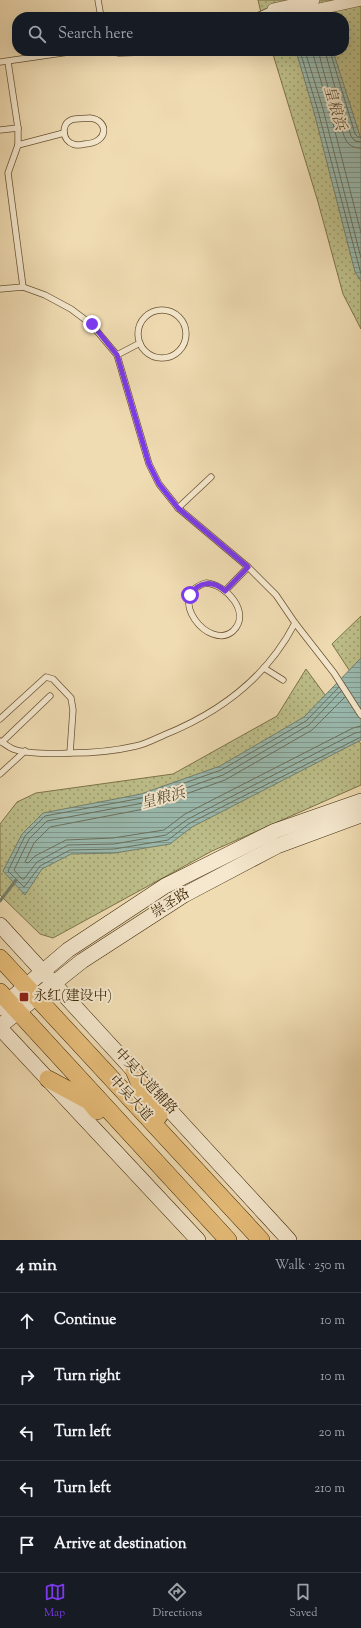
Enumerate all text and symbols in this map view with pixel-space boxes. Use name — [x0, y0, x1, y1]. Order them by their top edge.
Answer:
search box — [12, 12, 349, 56]
icon: search — [26, 23, 48, 45]
text: Search here — [58, 24, 133, 45]
water label: 皇粮浜 — [318, 83, 351, 133]
route end — [83, 315, 101, 333]
route start — [181, 586, 199, 604]
water label: 皇粮浜 — [139, 783, 188, 815]
street label: 崇圣路 — [148, 884, 194, 924]
place label: 永红(建设中) — [33, 987, 112, 1007]
marker: 永红(建设中) — [18, 991, 30, 1003]
street label: 中吴大道辅路 — [110, 1046, 180, 1118]
street label: 中吴大道 — [105, 1073, 155, 1125]
text: 4 min — [16, 1254, 57, 1278]
text: Walk · 250 m — [275, 1257, 345, 1275]
icon: ahead — [16, 1310, 38, 1332]
text: Continue — [54, 1310, 116, 1331]
text: 10 m — [320, 1312, 345, 1330]
icon: right — [16, 1366, 38, 1388]
text: Turn right — [54, 1366, 120, 1387]
text: 10 m — [320, 1368, 345, 1386]
icon: left — [16, 1422, 38, 1444]
text: Turn left — [54, 1422, 111, 1443]
text: 20 m — [319, 1424, 345, 1442]
icon: left — [16, 1478, 38, 1500]
text: Turn left — [54, 1478, 111, 1499]
text: 210 m — [314, 1480, 345, 1498]
icon: arrive — [16, 1534, 38, 1556]
text: Arrive at destination — [54, 1534, 187, 1555]
tab: Map — [44, 1581, 66, 1621]
tab: Directions — [153, 1581, 202, 1621]
tab: Saved — [289, 1581, 317, 1621]

